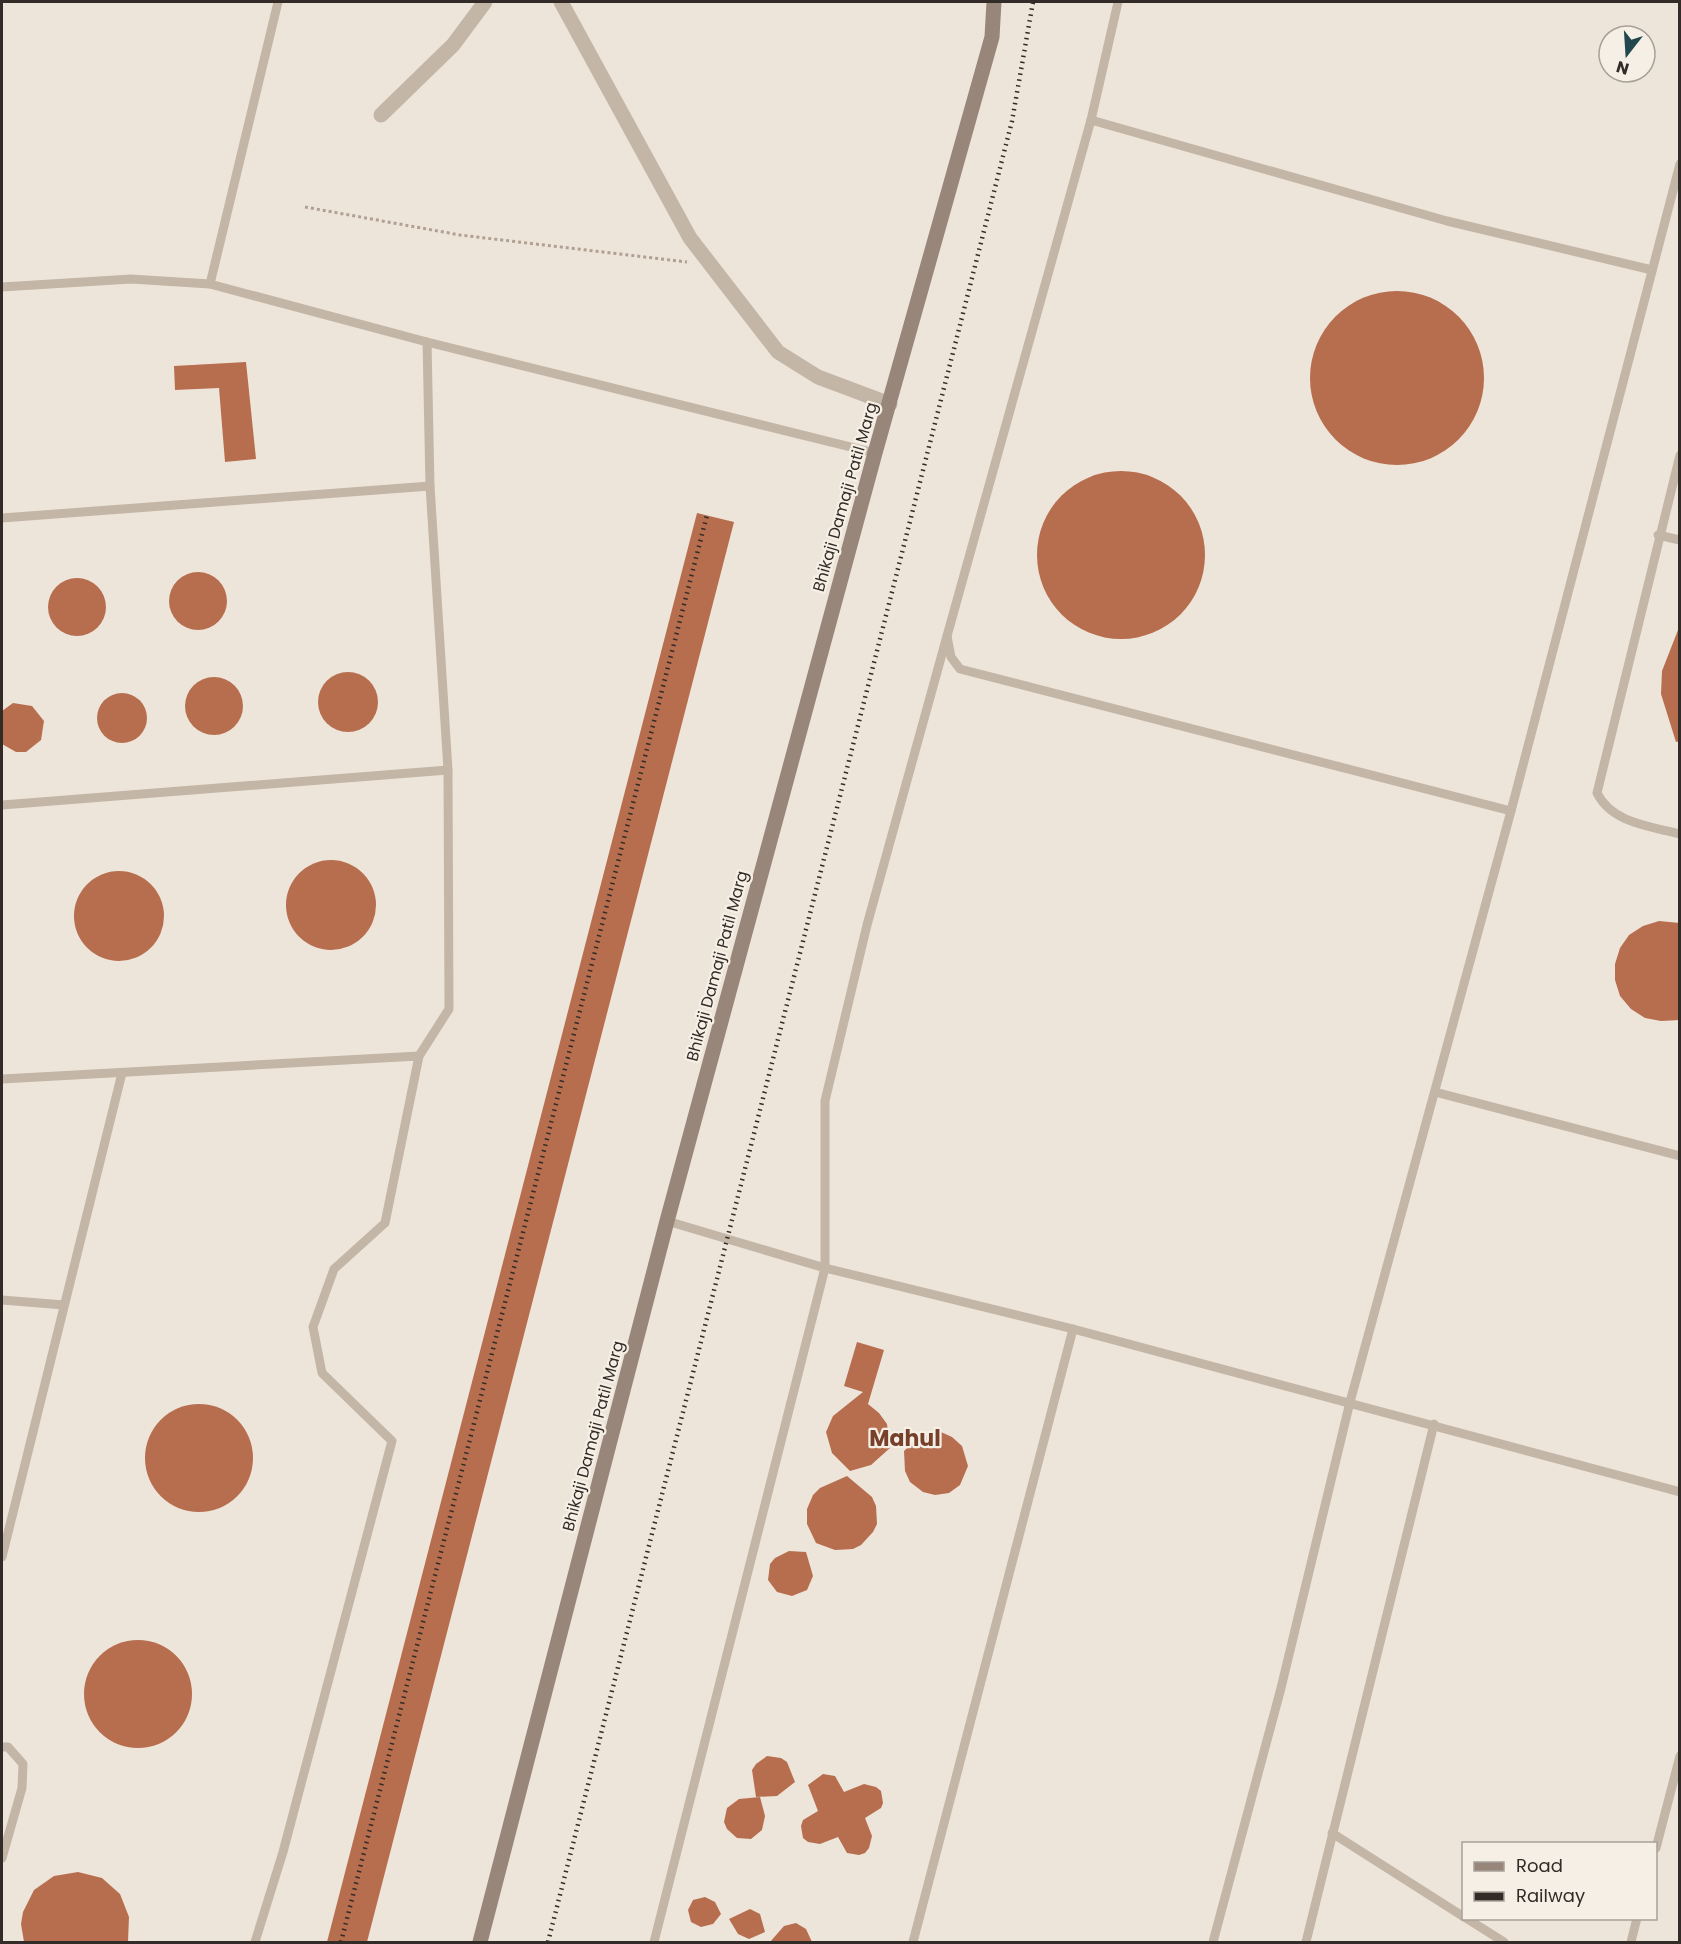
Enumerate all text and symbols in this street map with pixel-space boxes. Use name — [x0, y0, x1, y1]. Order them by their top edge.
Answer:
north arrow — [1597, 24, 1657, 84]
text: N — [1614, 55, 1632, 81]
street label: Bhikaji Damaji Patil Marg — [807, 400, 883, 594]
street label: Bhikaji Damaji Patil Marg — [680, 868, 754, 1064]
street label: Bhikaji Damaji Patil Marg — [556, 1338, 630, 1534]
district label: Mahul — [869, 1423, 941, 1454]
legend — [1462, 1842, 1657, 1920]
text: Road — [1516, 1853, 1563, 1878]
text: Railway — [1516, 1883, 1585, 1908]

